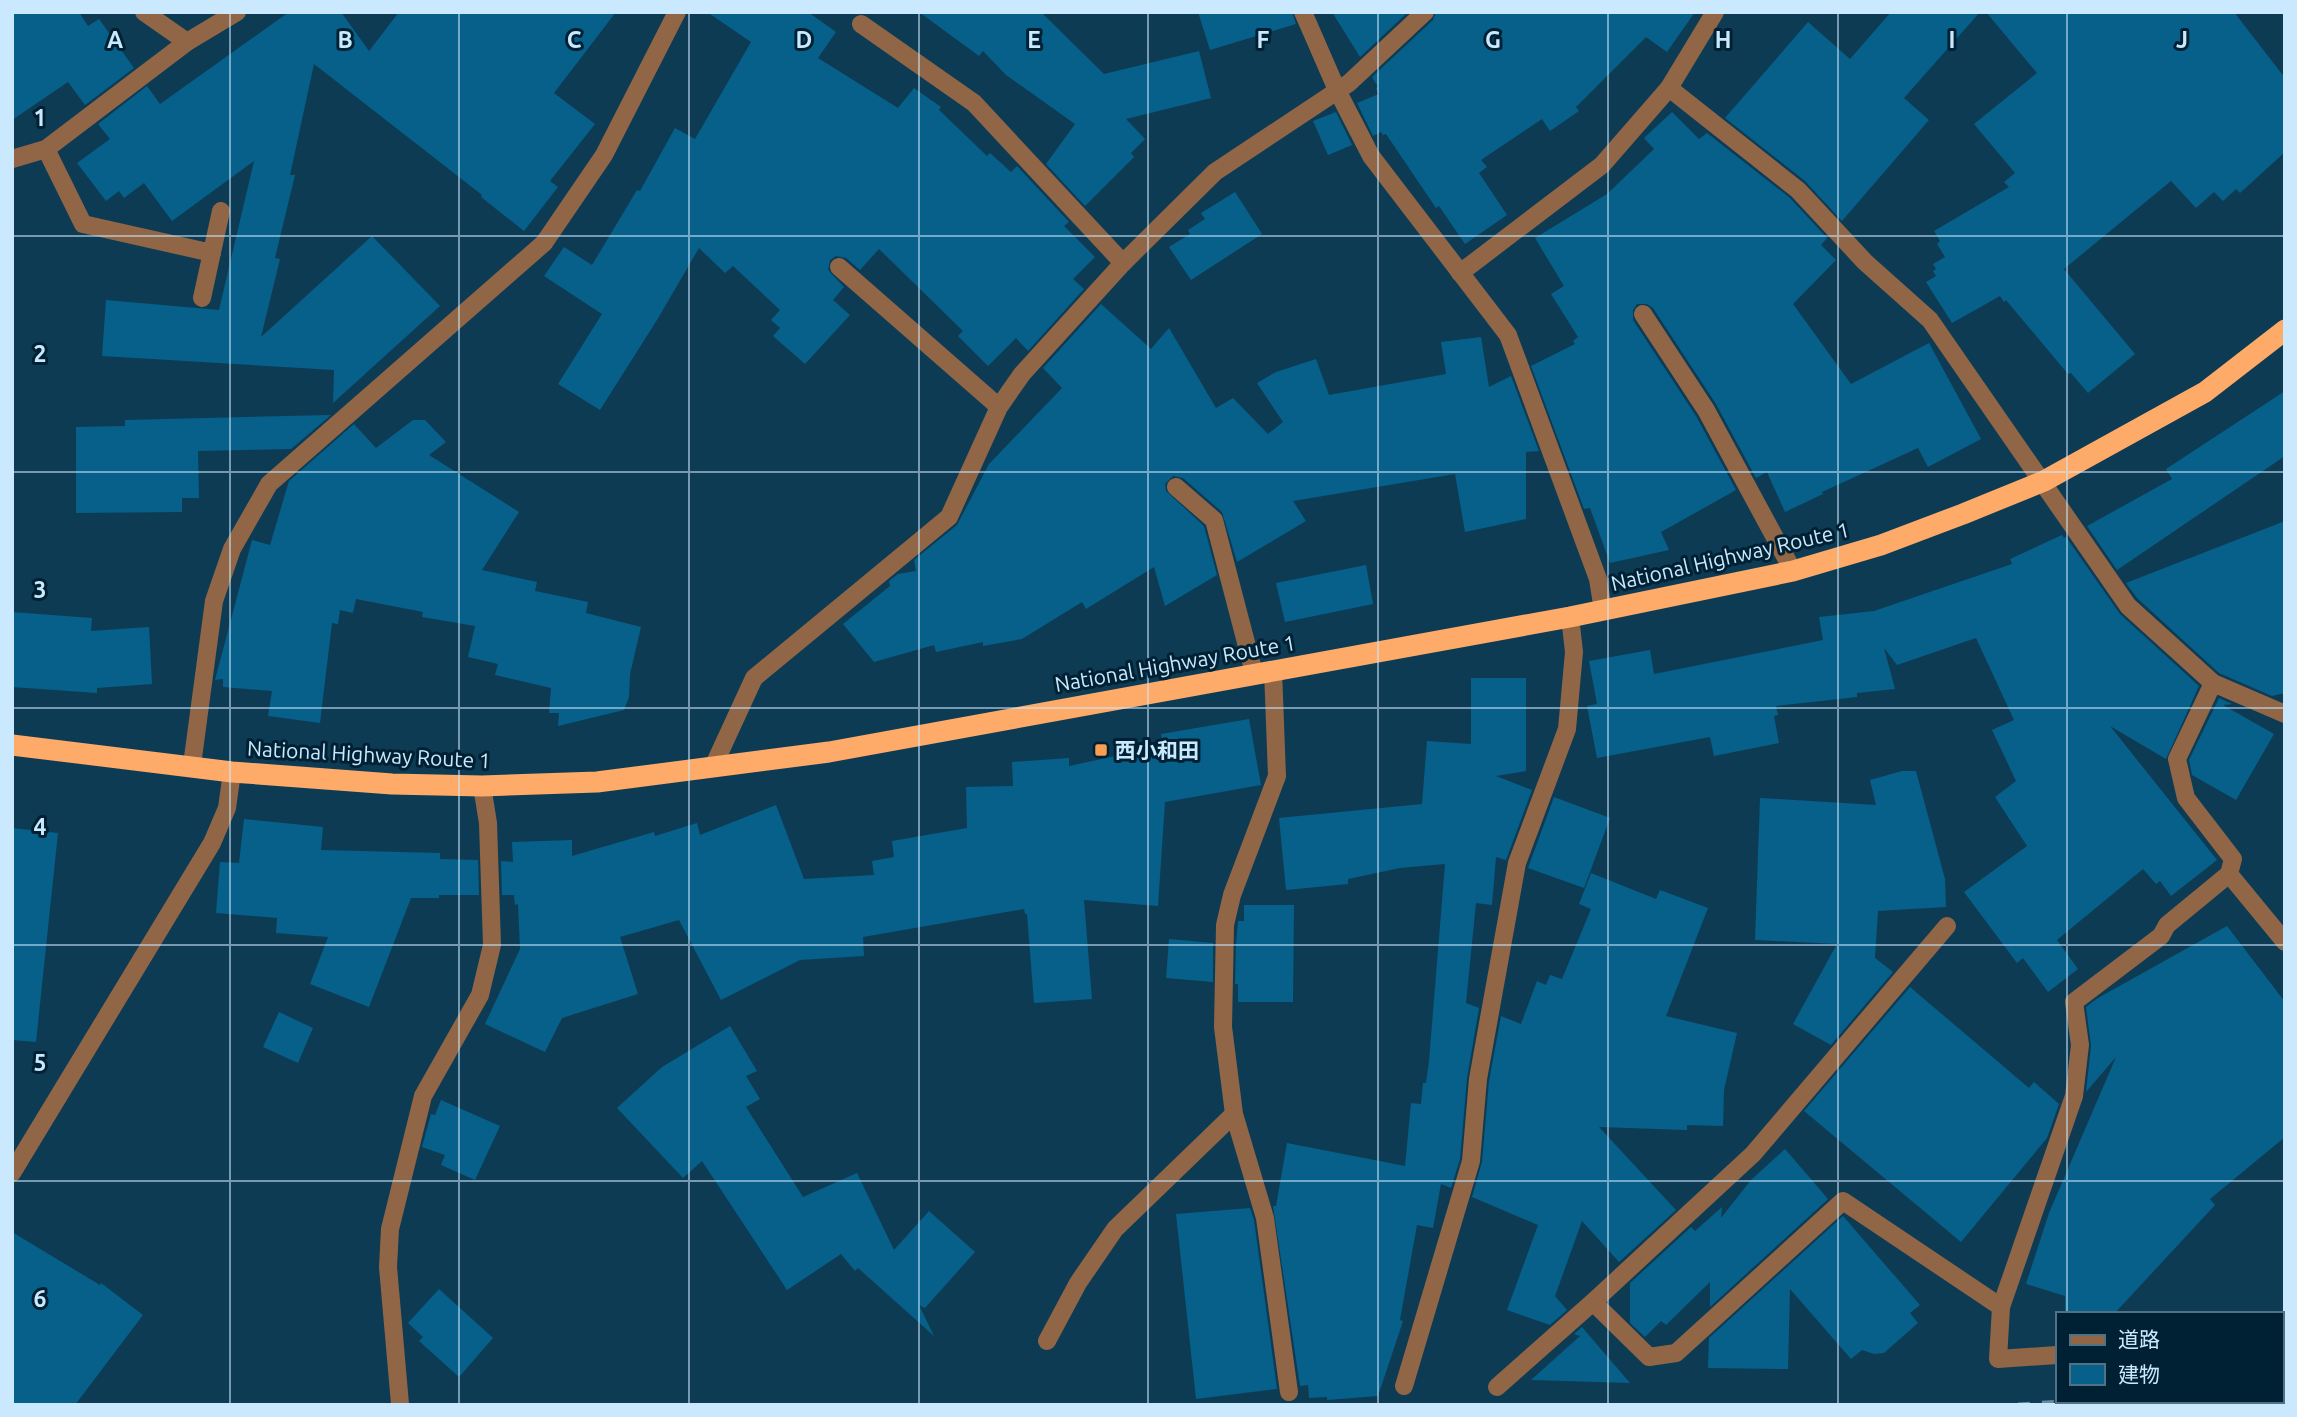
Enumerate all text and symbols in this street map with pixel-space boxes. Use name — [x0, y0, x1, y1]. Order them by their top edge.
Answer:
text: A — [107, 27, 123, 52]
text: B — [337, 27, 353, 52]
text: C — [567, 27, 582, 52]
text: D — [796, 27, 812, 52]
text: E — [1027, 27, 1041, 52]
text: F — [1257, 27, 1270, 52]
text: G — [1485, 27, 1501, 52]
text: H — [1715, 27, 1731, 52]
text: I — [1949, 27, 1955, 52]
text: J — [2176, 27, 2188, 52]
text: 1 — [34, 105, 46, 130]
text: 2 — [34, 341, 46, 366]
street label: National Highway Route 1 — [1608, 517, 1852, 595]
text: 3 — [34, 577, 46, 602]
street label: National Highway Route 1 — [1053, 630, 1297, 696]
street label: National Highway Route 1 — [247, 736, 491, 772]
place label: 西小和田 — [1115, 738, 1199, 762]
marker: 西小和田 — [1093, 742, 1109, 758]
text: 4 — [34, 814, 47, 839]
text: 5 — [34, 1050, 46, 1075]
text: 6 — [34, 1286, 47, 1311]
legend — [2056, 1312, 2283, 1403]
text: 道路 — [2118, 1327, 2160, 1351]
text: 建物 — [2118, 1362, 2160, 1386]

